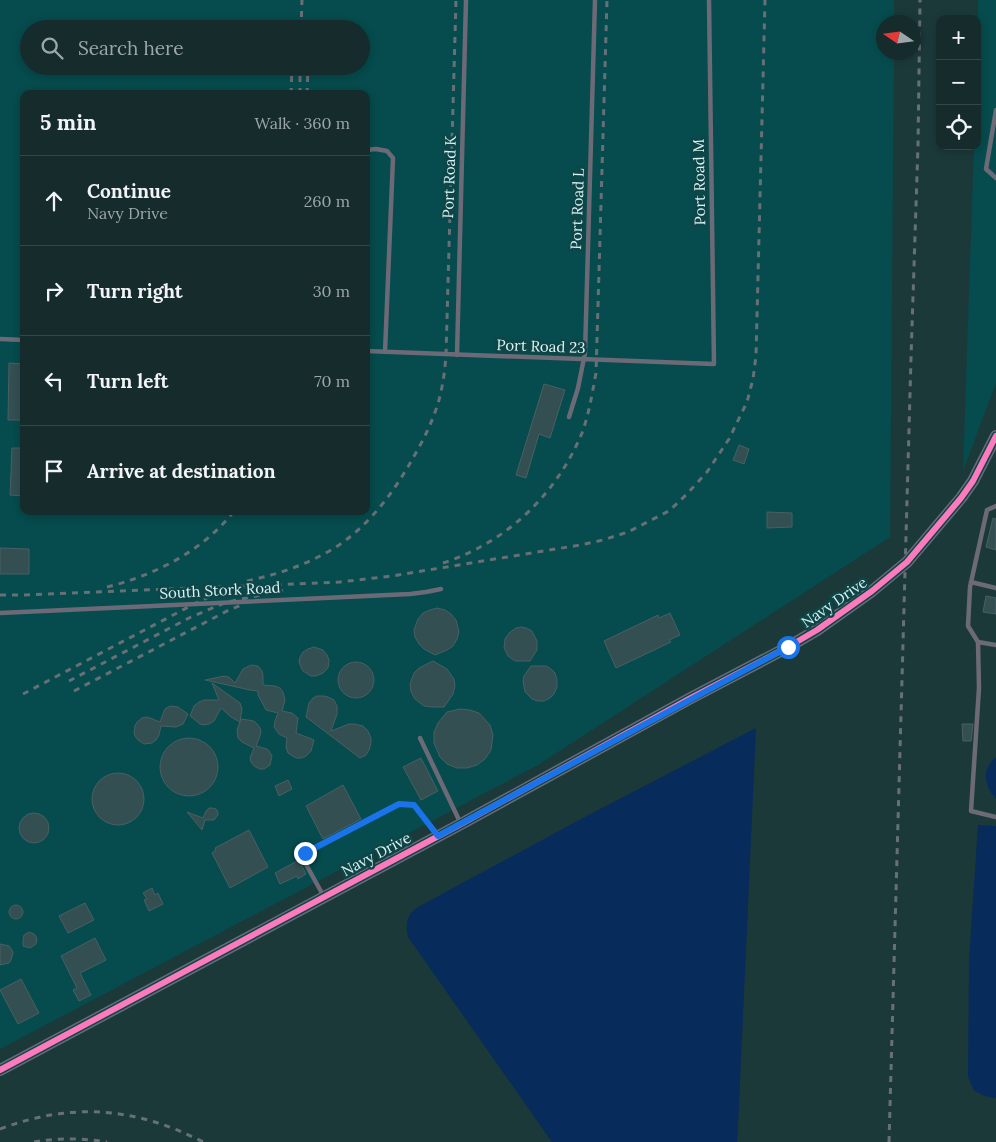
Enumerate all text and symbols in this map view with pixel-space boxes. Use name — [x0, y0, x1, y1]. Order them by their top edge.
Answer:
north arrow — [876, 15, 921, 60]
map controls — [936, 15, 981, 150]
button: + — [936, 15, 981, 60]
search box — [20, 20, 370, 75]
icon: search — [38, 34, 66, 62]
text: Search here — [78, 36, 184, 60]
button: − — [936, 60, 981, 105]
button: locate — [936, 105, 981, 150]
text: 5 min — [40, 109, 96, 136]
text: Walk · 360 m — [254, 113, 350, 133]
street label: Port Road K — [438, 134, 460, 219]
street label: Port Road M — [689, 138, 709, 225]
street label: Port Road L — [566, 168, 588, 250]
text: Continue — [87, 179, 171, 203]
icon: ahead — [40, 187, 68, 215]
text: 260 m — [304, 191, 350, 211]
text: Navy Drive — [87, 203, 168, 223]
icon: right — [40, 277, 68, 305]
text: Turn right — [87, 279, 183, 303]
text: 30 m — [313, 281, 350, 301]
street label: Port Road 23 — [496, 335, 586, 357]
icon: left — [40, 367, 68, 395]
text: Turn left — [87, 369, 168, 393]
text: 70 m — [314, 371, 350, 391]
icon: arrive — [40, 457, 68, 485]
text: Arrive at destination — [87, 459, 276, 483]
street label: Navy Drive — [797, 572, 871, 632]
street label: South Stork Road — [159, 577, 281, 603]
route start — [777, 636, 800, 659]
street label: Navy Drive — [338, 828, 414, 880]
route end — [294, 842, 317, 865]

